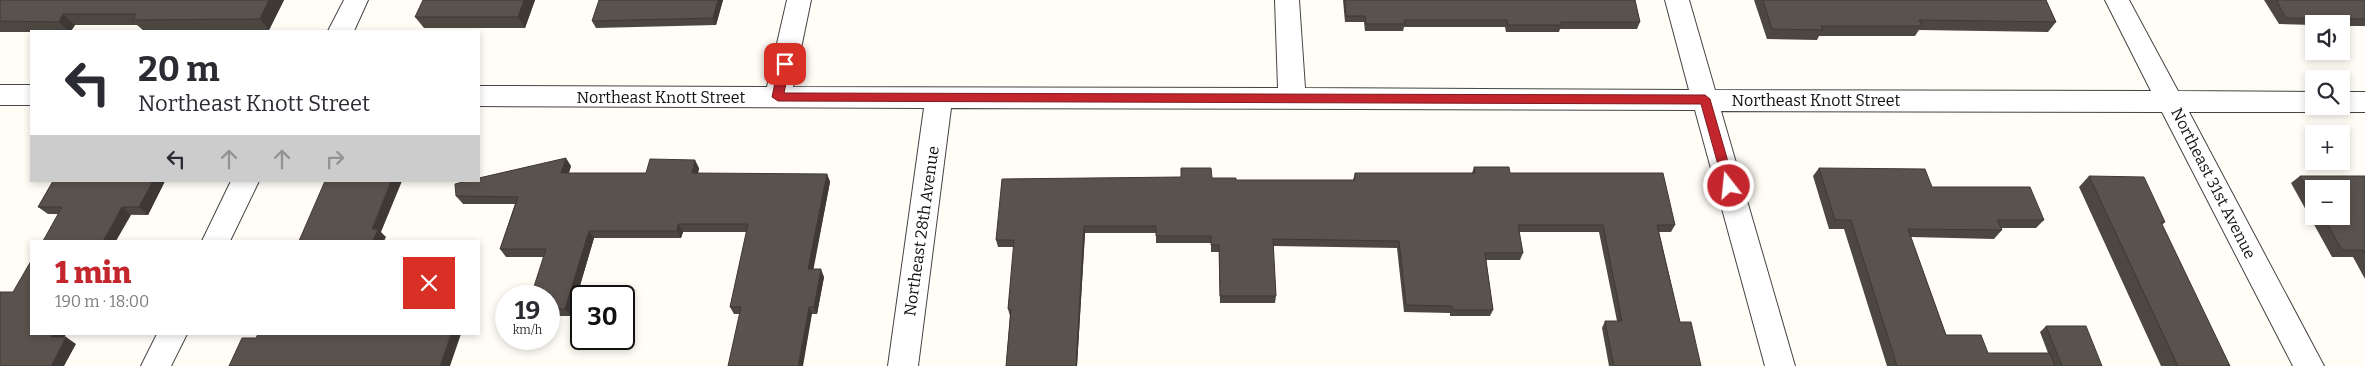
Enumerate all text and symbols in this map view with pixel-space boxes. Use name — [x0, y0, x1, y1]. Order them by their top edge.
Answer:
map controls — [2305, 15, 2350, 225]
button: sound — [2305, 15, 2350, 60]
pin — [764, 43, 806, 85]
text: 20 m — [138, 48, 220, 90]
icon: left — [55, 50, 120, 115]
icon: arrive — [771, 50, 799, 78]
button: search — [2305, 70, 2350, 115]
street label: Northeast Knott Street — [577, 88, 746, 107]
text: Northeast Knott Street — [138, 90, 370, 117]
street label: Northeast Knott Street — [1732, 91, 1901, 110]
street label: Northeast 31st Avenue — [2167, 105, 2260, 262]
button: + — [2305, 125, 2350, 170]
icon: left — [162, 145, 190, 173]
icon: ahead — [215, 145, 243, 173]
icon: ahead — [268, 145, 296, 173]
icon: right — [321, 145, 349, 173]
street label: Northeast 28th Avenue — [900, 145, 943, 317]
position arrow — [1702, 159, 1754, 211]
button: − — [2305, 180, 2350, 225]
text: 1 min — [55, 255, 131, 291]
button: close — [403, 257, 455, 309]
speed limit sign: 30 — [570, 285, 635, 350]
text: 190 m · 18:00 — [55, 292, 149, 311]
text: 19 — [515, 296, 540, 326]
text: km/h — [513, 323, 542, 337]

